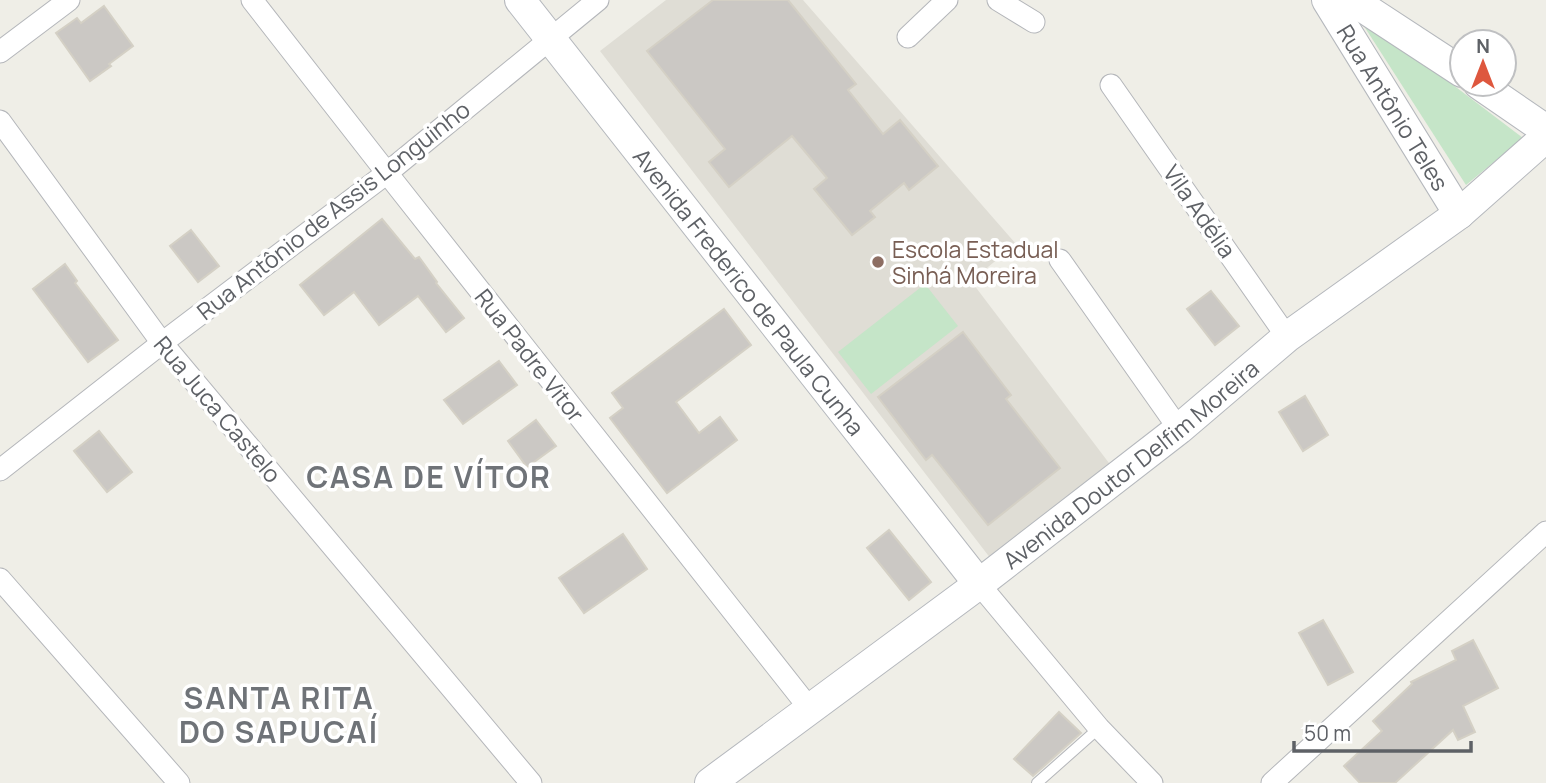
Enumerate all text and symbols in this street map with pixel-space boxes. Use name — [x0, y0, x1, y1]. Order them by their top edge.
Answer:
street label: Rua Antônio Teles — [1330, 18, 1457, 196]
north arrow — [1448, 28, 1518, 98]
text: N — [1476, 33, 1490, 59]
street label: Rua Antônio de Assis Longuinho — [190, 93, 476, 327]
street label: Avenida Frederico de Paula Cunha — [626, 141, 872, 442]
street label: Vila Adélia — [1156, 158, 1244, 264]
place label: Escola Estadual Sinhá Moreira — [892, 233, 1059, 291]
marker: Escola Estadual Sinhá Moreira — [870, 254, 886, 270]
street label: Rua Padre Vitor — [468, 282, 592, 428]
street label: Rua Juca Castelo — [147, 329, 289, 489]
street label: Avenida Doutor Delfim Moreira — [996, 352, 1265, 576]
district label: CASA DE VÍTOR — [306, 456, 552, 497]
district label: SANTA RITA DO SAPUCAÍ — [179, 677, 379, 752]
scale bar — [1294, 710, 1471, 754]
text: 50 m — [1304, 719, 1351, 747]

